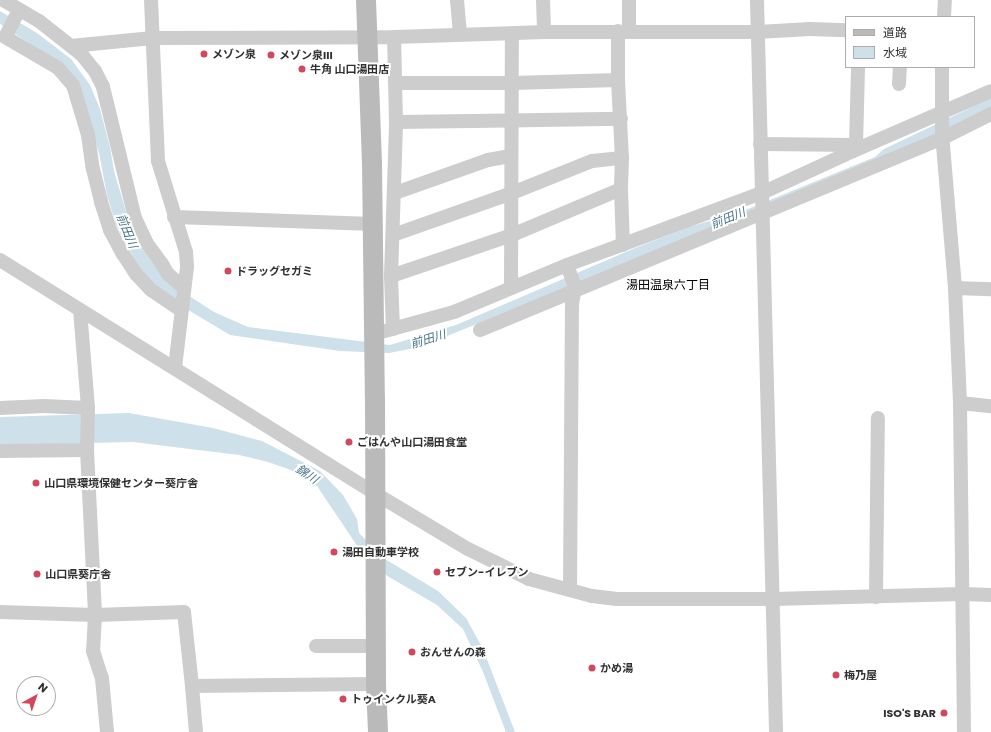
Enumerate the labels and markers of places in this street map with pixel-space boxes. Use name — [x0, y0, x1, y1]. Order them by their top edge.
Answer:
place label: メゾン泉 — [212, 47, 256, 61]
place label: メゾン泉III — [279, 48, 333, 62]
marker: メゾン泉 — [199, 49, 209, 59]
marker: メゾン泉III — [266, 50, 276, 60]
place label: 牛角 山口湯田店 — [310, 62, 389, 76]
marker: 牛角 山口湯田店 — [297, 64, 307, 74]
place label: ドラッグセガミ — [236, 264, 313, 278]
marker: ドラッグセガミ — [223, 266, 233, 276]
place label: ごはんや山口湯田食堂 — [357, 435, 467, 449]
marker: ごはんや山口湯田食堂 — [344, 437, 354, 447]
place label: 山口県環境保健センター葵庁舎 — [44, 476, 198, 490]
marker: 山口県環境保健センター葵庁舎 — [31, 478, 41, 488]
place label: 湯田自動車学校 — [342, 545, 419, 559]
marker: 湯田自動車学校 — [329, 547, 339, 557]
place label: セブン-イレブン — [445, 565, 528, 579]
place label: 山口県葵庁舎 — [45, 567, 111, 581]
marker: セブン-イレブン — [432, 567, 442, 577]
marker: 山口県葵庁舎 — [32, 569, 42, 579]
place label: おんせんの森 — [420, 645, 486, 659]
marker: おんせんの森 — [407, 647, 417, 657]
place label: かめ湯 — [600, 661, 633, 675]
marker: かめ湯 — [587, 663, 597, 673]
place label: 梅乃屋 — [844, 668, 877, 682]
marker: 梅乃屋 — [831, 670, 841, 680]
place label: トゥインクル葵A — [351, 692, 436, 706]
marker: トゥインクル葵A — [338, 694, 348, 704]
place label: ISO'S BAR — [883, 706, 936, 720]
marker: ISO'S BAR — [939, 708, 949, 718]

